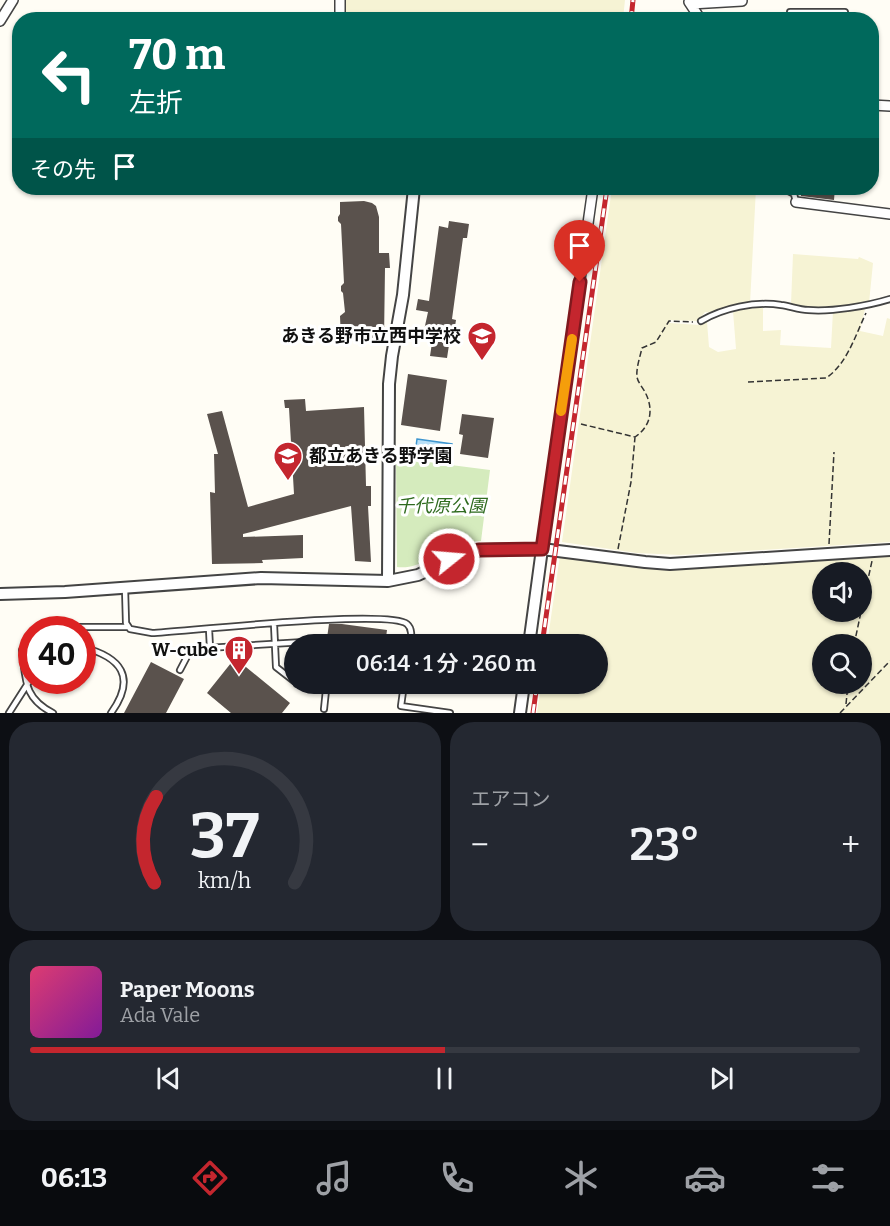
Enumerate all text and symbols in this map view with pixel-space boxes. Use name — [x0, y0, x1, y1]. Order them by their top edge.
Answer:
text: 70 m — [129, 30, 225, 80]
icon: left — [30, 36, 108, 114]
text: 左折 — [129, 87, 183, 119]
icon: arrive — [108, 150, 141, 183]
text: その先 — [30, 156, 96, 183]
pin — [554, 220, 605, 282]
icon: arrive — [563, 229, 596, 262]
school or university icon: あきる野市立西中学校 — [466, 320, 498, 362]
place label: あきる野市立西中学校 — [281, 325, 461, 347]
school or university icon: 都立あきる野学園 — [272, 440, 304, 482]
place label: 都立あきる野学園 — [309, 445, 453, 467]
park label: 千代原公園 — [396, 495, 489, 517]
position arrow — [417, 527, 481, 591]
map controls — [812, 562, 872, 694]
button: sound — [812, 562, 872, 622]
speed limit sign: 40 — [18, 616, 96, 694]
building icon: W-cube — [223, 634, 255, 676]
button: search — [812, 634, 872, 694]
place label: W-cube — [152, 639, 218, 661]
text: 06:14 · 1 分 · 260 m — [356, 650, 536, 677]
text: エアコン — [471, 787, 551, 811]
text: 37 — [190, 799, 260, 874]
text: 23° — [630, 818, 700, 872]
text: − — [471, 825, 489, 865]
text: + — [841, 825, 860, 865]
text: km/h — [198, 869, 251, 895]
text: Paper Moons — [120, 976, 255, 1003]
text: Ada Vale — [120, 1003, 200, 1027]
icon: previous — [152, 1062, 185, 1095]
icon: pause — [428, 1062, 461, 1095]
icon: next — [705, 1062, 738, 1095]
icon: directions — [189, 1157, 231, 1199]
icon: music — [313, 1157, 355, 1199]
icon: phone — [436, 1157, 478, 1199]
icon: climate — [560, 1157, 602, 1199]
icon: car — [684, 1157, 726, 1199]
icon: filters — [807, 1157, 849, 1199]
text: 06:13 — [41, 1162, 107, 1194]

